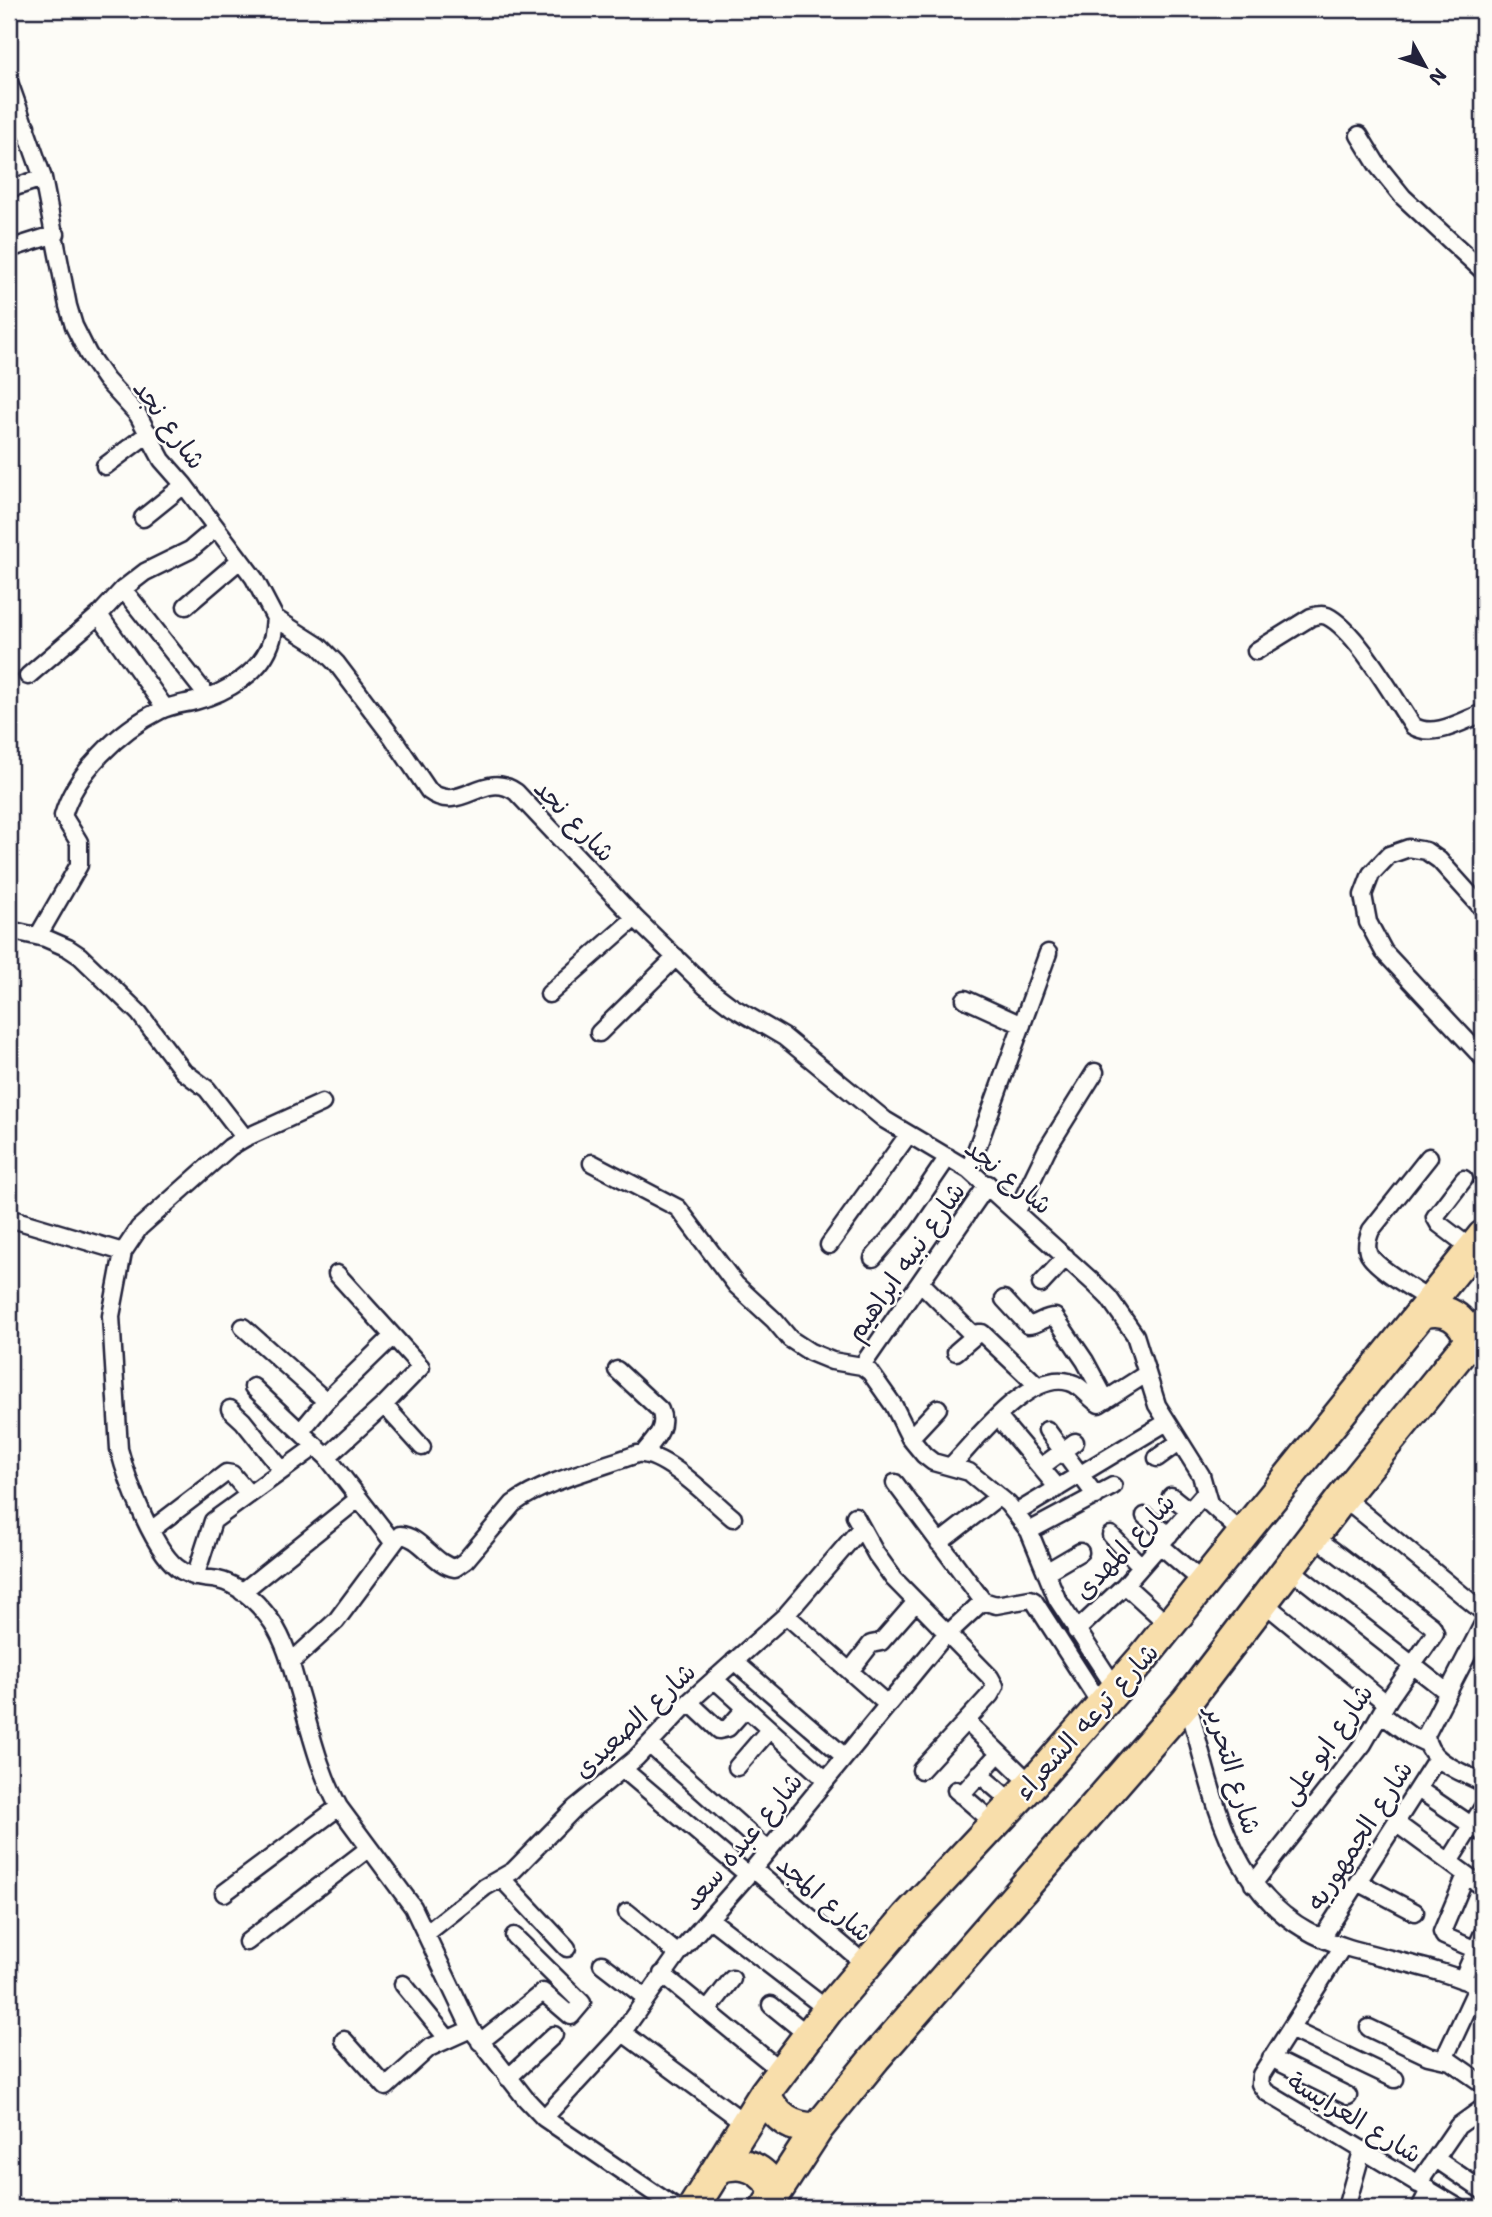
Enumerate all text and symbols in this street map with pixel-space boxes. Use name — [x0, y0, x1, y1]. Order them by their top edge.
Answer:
north arrow — [1390, 32, 1460, 102]
text: N — [1423, 63, 1452, 90]
street label: شارع نجد — [125, 372, 214, 477]
street label: شارع نجد — [526, 771, 623, 870]
street label: شارع نجد — [957, 1130, 1060, 1223]
street label: شارع نبيه ابراهيم — [837, 1175, 975, 1349]
street label: شارع المهدى — [1066, 1485, 1183, 1608]
street label: شارع ترعه الشعراء — [1006, 1635, 1167, 1808]
street label: شارع الصعيدى — [565, 1654, 704, 1787]
street label: شارع ابو على — [1271, 1677, 1381, 1812]
street label: شارع التحرير — [1196, 1700, 1270, 1839]
street label: شارع الجمهوريه — [1298, 1754, 1421, 1917]
street label: شارع عبده سعد — [674, 1765, 811, 1918]
street label: شارع المجد — [769, 1847, 880, 1950]
street label: شارع العرايسة — [1281, 2063, 1429, 2172]

